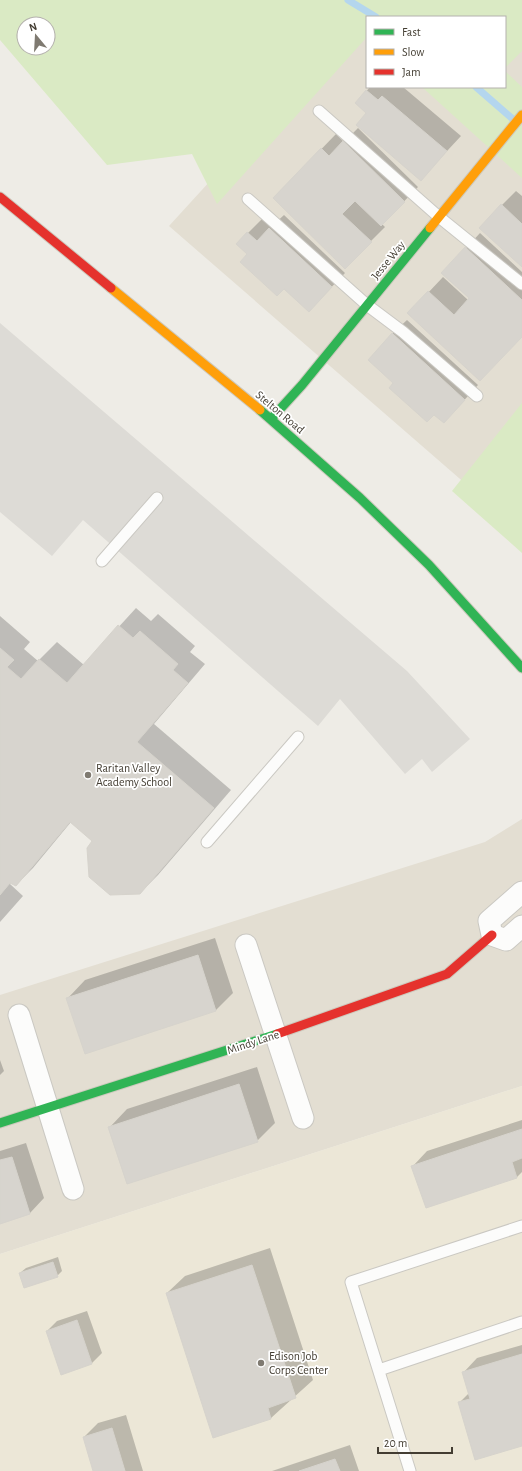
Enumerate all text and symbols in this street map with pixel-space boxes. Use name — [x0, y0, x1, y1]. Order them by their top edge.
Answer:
north arrow — [16, 16, 56, 56]
legend — [366, 16, 506, 88]
text: N — [28, 21, 38, 33]
text: Fast — [402, 26, 421, 38]
text: Slow — [402, 46, 424, 58]
text: Jam — [402, 66, 421, 78]
street label: Jesse Way — [369, 238, 408, 282]
street label: Stelton Road — [253, 388, 307, 436]
place label: Raritan Valley Academy School — [96, 762, 172, 789]
marker: Raritan Valley Academy School — [83, 770, 93, 780]
street label: Mindy Lane — [225, 1028, 281, 1057]
place label: Edison Job Corps Center — [269, 1350, 328, 1376]
marker: Edison Job Corps Center — [256, 1358, 266, 1368]
scale bar — [378, 1429, 452, 1455]
text: 20 m — [384, 1437, 407, 1449]

